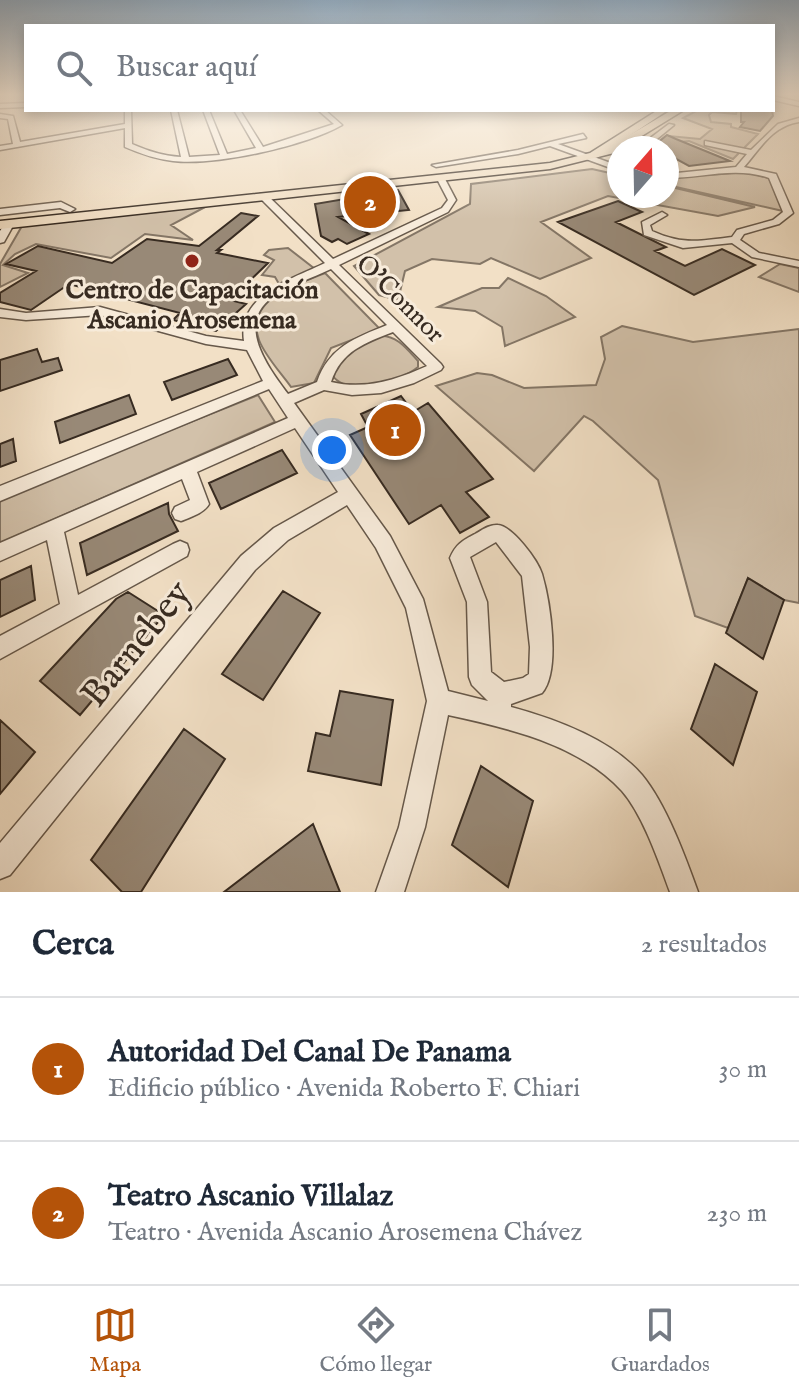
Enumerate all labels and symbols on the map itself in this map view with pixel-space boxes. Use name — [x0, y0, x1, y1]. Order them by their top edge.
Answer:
north arrow — [607, 136, 679, 208]
pin: 2 — [344, 172, 396, 232]
street label: O'Connor — [349, 248, 452, 351]
marker: Centro de Capacitación Ascanio Arosemena — [183, 252, 201, 270]
place label: Centro de Capacitación Ascanio Arosemena — [65, 274, 319, 337]
pin: 1 — [369, 400, 421, 460]
your location — [312, 430, 352, 470]
street label: Barnebey — [72, 571, 203, 718]

